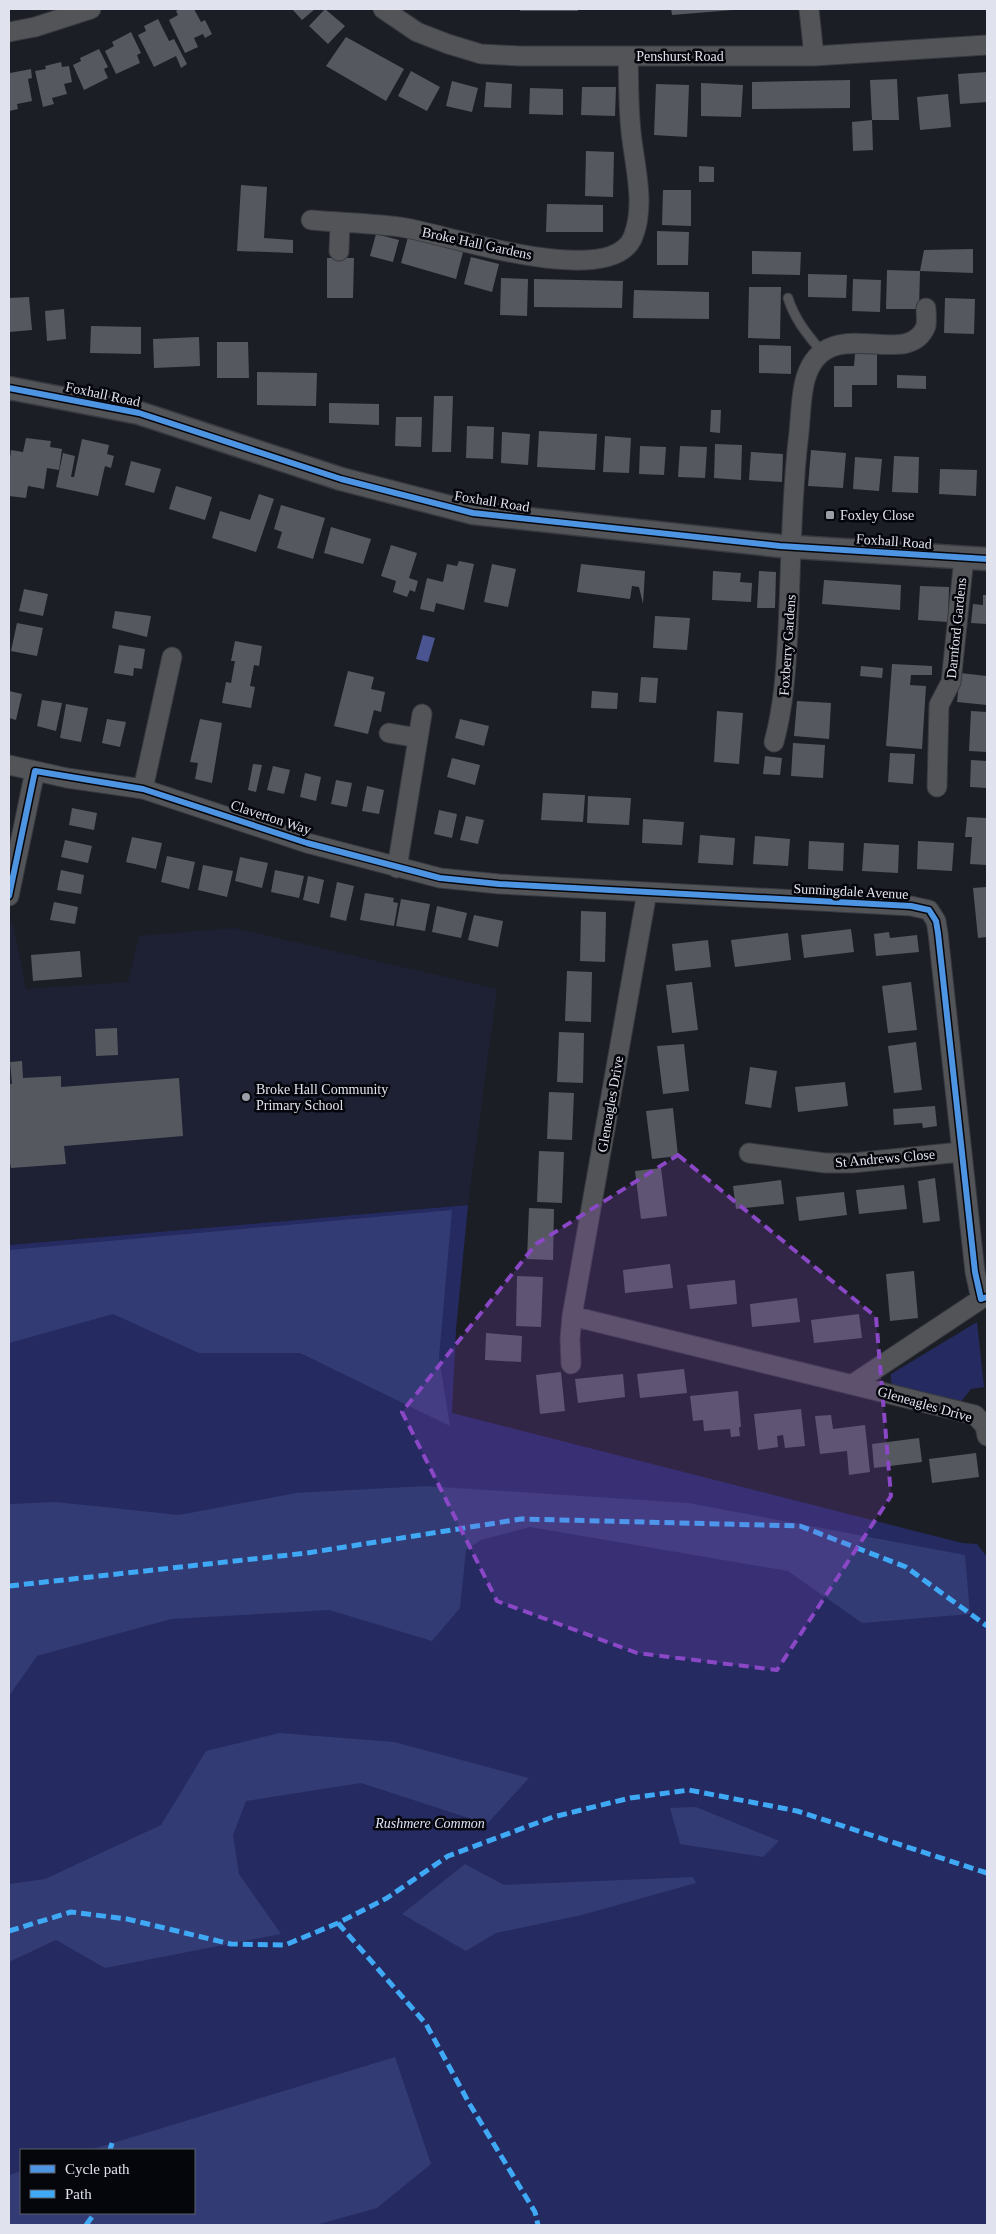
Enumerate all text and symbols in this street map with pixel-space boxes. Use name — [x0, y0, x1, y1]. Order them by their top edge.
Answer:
street label: Penshurst Road — [636, 49, 724, 64]
street label: Broke Hall Gardens — [421, 225, 533, 262]
street label: Foxhall Road — [64, 379, 142, 410]
street label: Foxhall Road — [453, 488, 531, 515]
place label: Foxley Close — [840, 508, 914, 523]
marker: Foxley Close — [824, 509, 836, 521]
street label: Foxhall Road — [856, 531, 932, 552]
street label: Darnford Gardens — [944, 577, 969, 679]
street label: Foxberry Gardens — [776, 594, 799, 696]
street label: Claverton Way — [229, 797, 313, 838]
street label: Sunningdale Avenue — [793, 881, 909, 902]
street label: Gleneagles Drive — [595, 1055, 626, 1153]
place label: Broke Hall Community Primary School — [256, 1082, 388, 1113]
marker: Broke Hall Community Primary School — [240, 1091, 252, 1103]
street label: St Andrews Close — [834, 1147, 936, 1170]
street label: Gleneagles Drive — [876, 1384, 974, 1425]
park label: Rushmere Common — [374, 1816, 485, 1831]
legend — [20, 2149, 195, 2214]
text: Cycle path — [65, 2161, 130, 2177]
text: Path — [65, 2186, 92, 2202]

